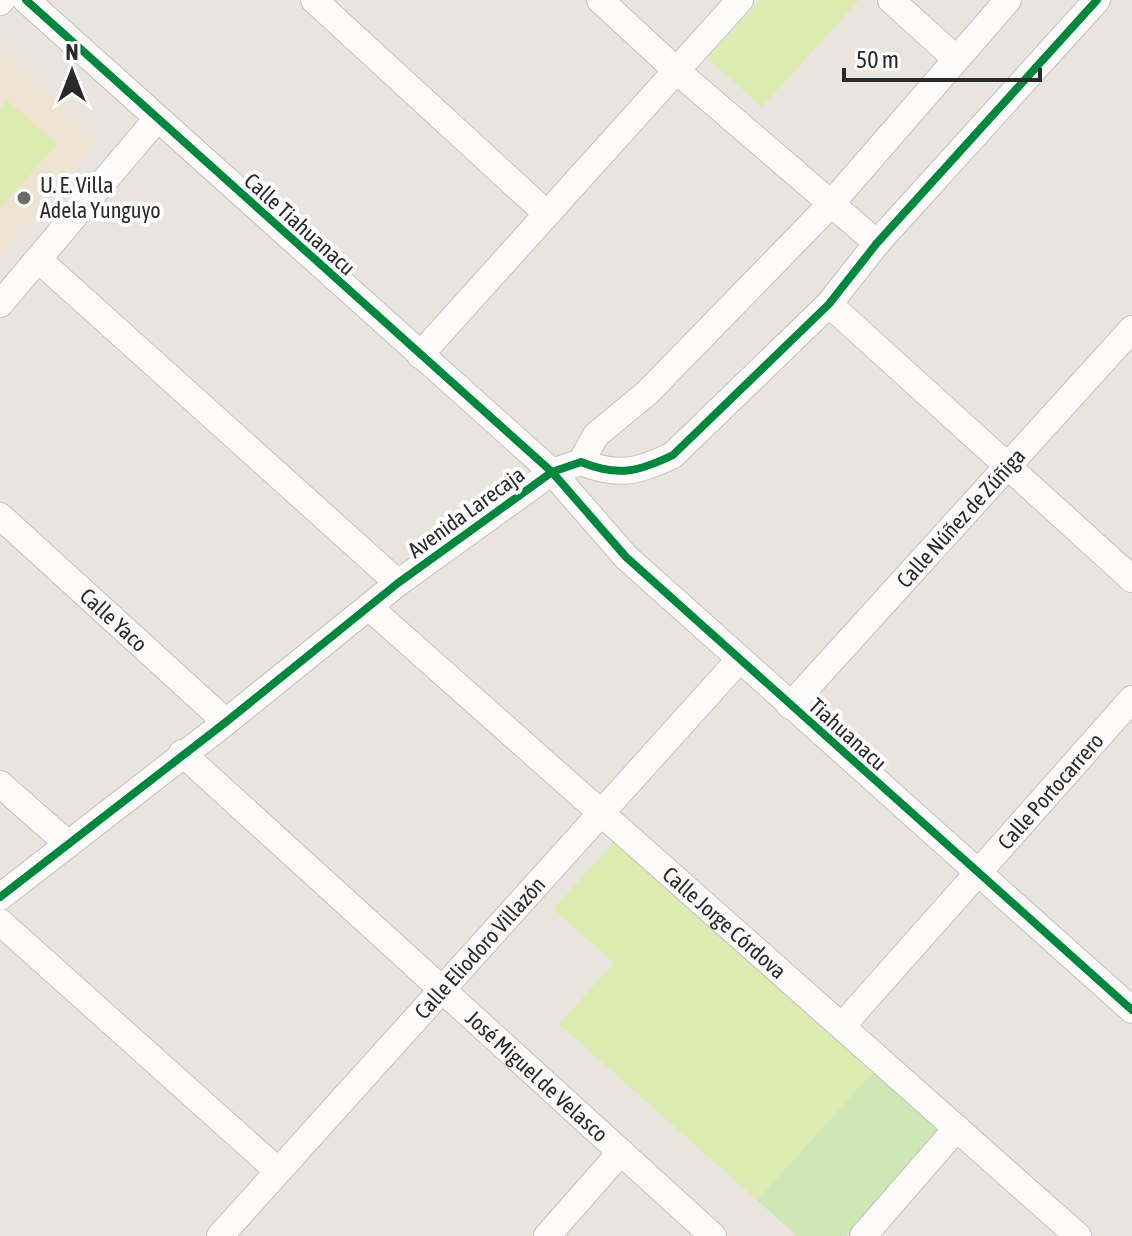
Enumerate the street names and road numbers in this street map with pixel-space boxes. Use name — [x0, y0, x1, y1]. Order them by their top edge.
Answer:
street label: Calle Tiahuanacu — [239, 167, 361, 281]
street label: Calle Núñez de Zúñiga — [891, 443, 1030, 593]
street label: Avenida Larecaja — [403, 461, 529, 563]
street label: Calle Yaco — [75, 583, 153, 657]
street label: Tiahuanacu — [804, 692, 892, 776]
street label: Calle Portocarrero — [992, 728, 1109, 855]
street label: Calle Jorge Córdova — [658, 861, 792, 984]
street label: Calle Eliodoro Villazón — [409, 871, 550, 1024]
street label: José Miguel de Velasco — [461, 1005, 613, 1147]

